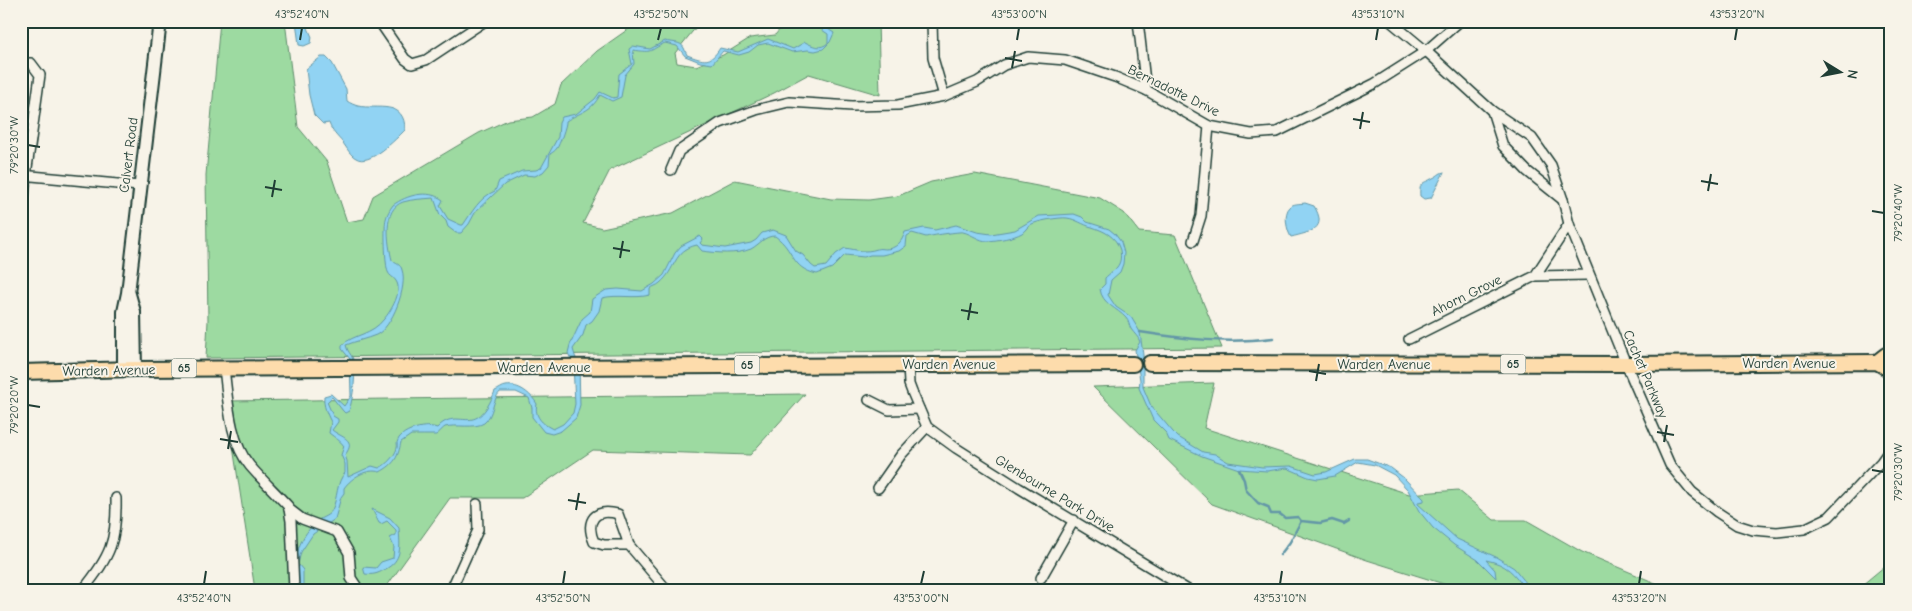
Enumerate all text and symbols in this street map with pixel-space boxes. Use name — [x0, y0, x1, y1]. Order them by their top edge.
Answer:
text: 43°52'40"N — [275, 7, 329, 21]
text: 43°52'50"N — [634, 7, 688, 21]
text: 43°53'00"N — [991, 7, 1047, 21]
text: 43°53'10"N — [1351, 7, 1405, 21]
text: 43°53'20"N — [1710, 7, 1764, 21]
north arrow — [1814, 48, 1864, 98]
street label: Bernadotte Drive — [1125, 61, 1223, 120]
text: N — [1843, 68, 1861, 80]
text: 79°20'30"W — [7, 115, 21, 174]
street label: Calvert Road — [115, 116, 142, 194]
text: 79°20'40"W — [1891, 184, 1905, 242]
street label: Ahorn Grove — [1428, 271, 1504, 320]
street label: Cachet Parkway — [1619, 328, 1672, 422]
road number: 65 — [1500, 354, 1526, 374]
street label: Warden Avenue — [1742, 355, 1836, 372]
road number: 65 — [734, 356, 760, 374]
street label: Warden Avenue — [902, 356, 996, 373]
street label: Warden Avenue — [1337, 356, 1431, 373]
road number: 65 — [172, 358, 196, 378]
street label: Warden Avenue — [497, 359, 591, 376]
street label: Warden Avenue — [62, 361, 156, 380]
text: 79°20'20"W — [7, 375, 21, 434]
text: 79°20'30"W — [1891, 442, 1905, 501]
street label: Glenbourne Park Drive — [992, 451, 1118, 536]
text: 43°52'40"N — [177, 591, 231, 605]
text: 43°52'50"N — [536, 591, 590, 605]
text: 43°53'00"N — [893, 591, 949, 605]
text: 43°53'10"N — [1253, 591, 1307, 605]
text: 43°53'20"N — [1612, 591, 1666, 605]

